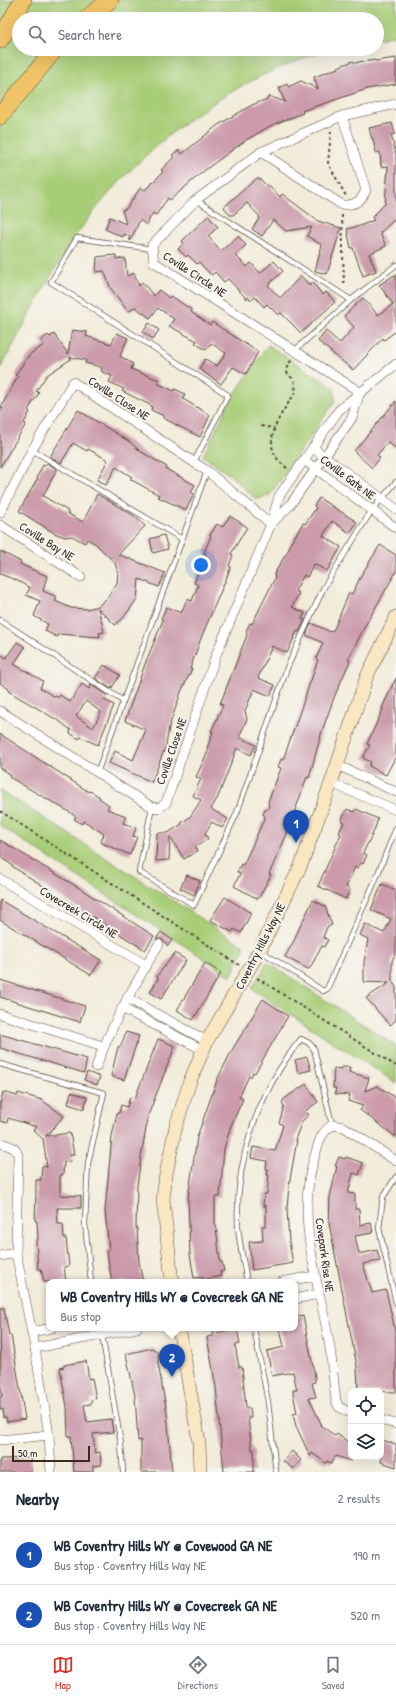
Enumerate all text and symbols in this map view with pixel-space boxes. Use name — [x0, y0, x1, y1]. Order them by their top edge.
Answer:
search box — [12, 12, 384, 56]
icon: search — [26, 23, 48, 45]
text: Search here — [58, 24, 122, 45]
street label: Coville Circle NE — [160, 247, 231, 301]
street label: Coville Close NE — [85, 372, 154, 425]
street label: Coville Gate NE — [317, 451, 380, 504]
street label: Coville Bay NE — [16, 517, 78, 565]
your location — [191, 555, 211, 575]
street label: Coville Close NE — [152, 714, 191, 787]
pin: 1 — [283, 810, 309, 843]
street label: Covecreek Circle NE — [37, 882, 122, 942]
street label: Coventry Hills Way NE — [231, 899, 290, 992]
street label: Covepark Rise NE — [311, 1217, 339, 1294]
popup — [46, 1279, 298, 1331]
text: WB Coventry Hills WY @ Covecreek GA NE — [60, 1286, 284, 1307]
text: Bus stop — [60, 1307, 100, 1325]
pin: 2 — [159, 1344, 185, 1377]
map controls — [348, 1388, 384, 1460]
button: locate — [348, 1388, 384, 1424]
button: layers — [348, 1424, 384, 1460]
scale bar — [12, 1444, 90, 1463]
text: 50 m — [18, 1446, 38, 1460]
text: Nearby — [16, 1487, 59, 1510]
text: 2 results — [338, 1489, 380, 1507]
text: WB Coventry Hills WY @ Covewood GA NE — [54, 1535, 272, 1556]
text: 1 — [27, 1546, 31, 1564]
text: 190 m — [353, 1546, 380, 1564]
text: Bus stop · Coventry Hills Way NE — [54, 1556, 206, 1574]
text: WB Coventry Hills WY @ Covecreek GA NE — [54, 1595, 277, 1616]
text: 2 — [26, 1606, 32, 1624]
text: 520 m — [351, 1606, 380, 1624]
text: Bus stop · Coventry Hills Way NE — [54, 1616, 206, 1634]
tab: Map — [52, 1654, 74, 1692]
tab: Directions — [178, 1654, 218, 1692]
tab: Saved — [322, 1654, 344, 1692]

